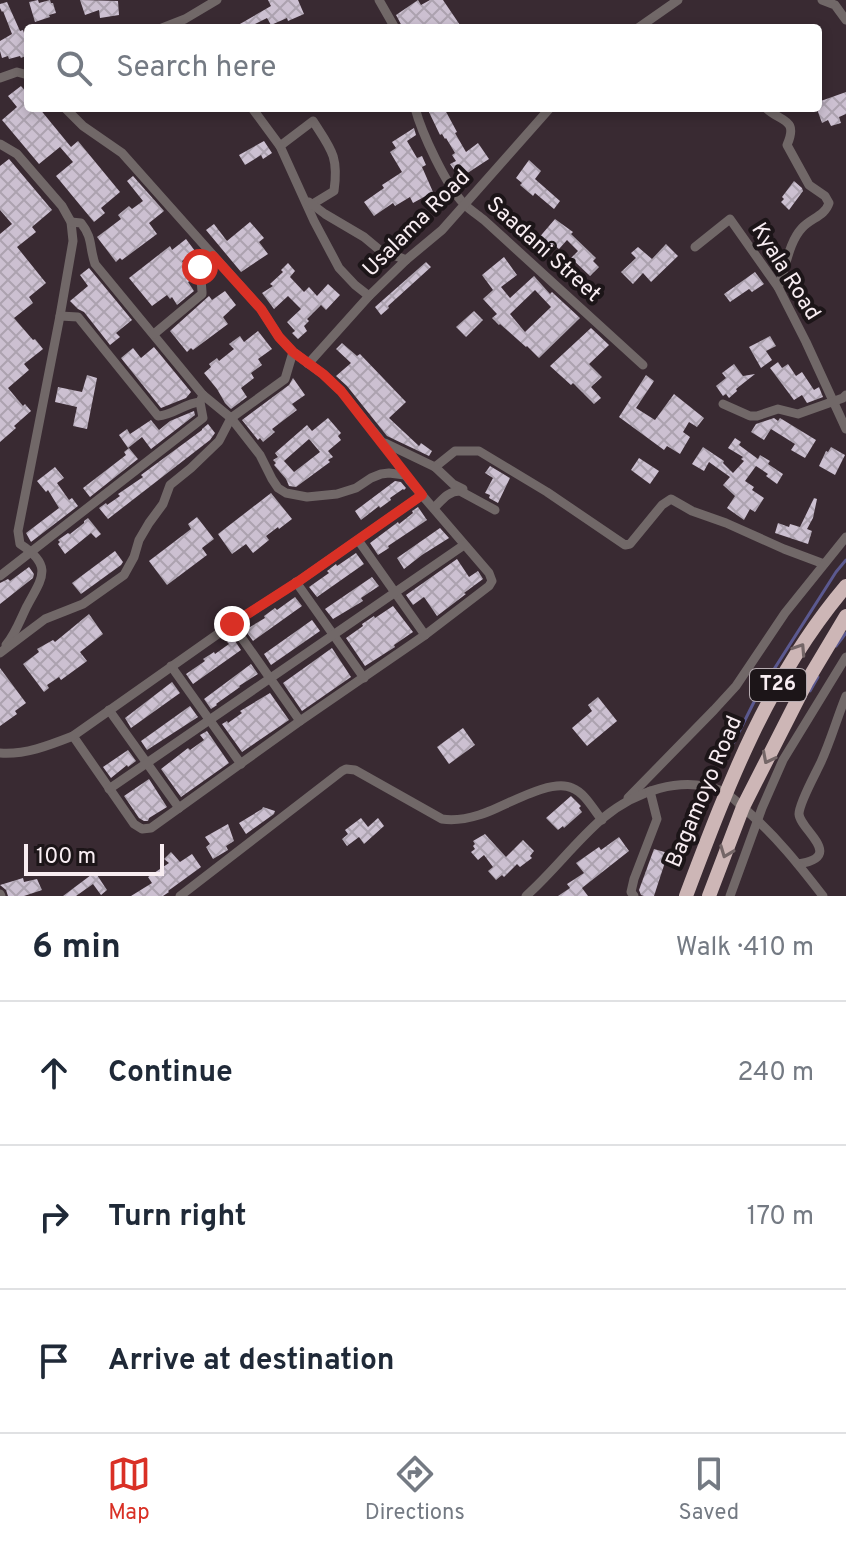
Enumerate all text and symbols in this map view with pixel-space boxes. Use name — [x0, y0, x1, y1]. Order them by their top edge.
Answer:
search box — [24, 24, 822, 112]
icon: search — [52, 46, 96, 90]
text: Search here — [116, 50, 276, 87]
street label: Usalama Road — [358, 165, 476, 283]
street label: Saadani Street — [480, 192, 606, 308]
street label: Kyala Road — [744, 218, 826, 326]
route start — [182, 249, 218, 285]
route end — [214, 606, 250, 642]
one-way arrow — [790, 643, 805, 658]
road number: T26 — [750, 669, 806, 701]
street label: Bagamoyo Road — [661, 712, 749, 872]
one-way arrow — [763, 749, 778, 764]
scale bar — [24, 840, 164, 876]
text: 100 m — [36, 844, 96, 871]
one-way arrow — [719, 844, 736, 858]
text: 6 min — [32, 927, 121, 970]
text: Walk · 410 m — [676, 932, 814, 965]
icon: ahead — [32, 1051, 76, 1095]
text: Continue — [108, 1055, 233, 1092]
text: 240 m — [737, 1057, 814, 1090]
icon: right — [32, 1195, 76, 1239]
text: Turn right — [108, 1199, 246, 1236]
text: 170 m — [747, 1201, 814, 1234]
icon: arrive — [32, 1339, 76, 1383]
text: Arrive at destination — [108, 1343, 394, 1380]
tab: Map — [107, 1452, 151, 1527]
tab: Directions — [365, 1452, 465, 1527]
tab: Saved — [679, 1452, 739, 1527]

